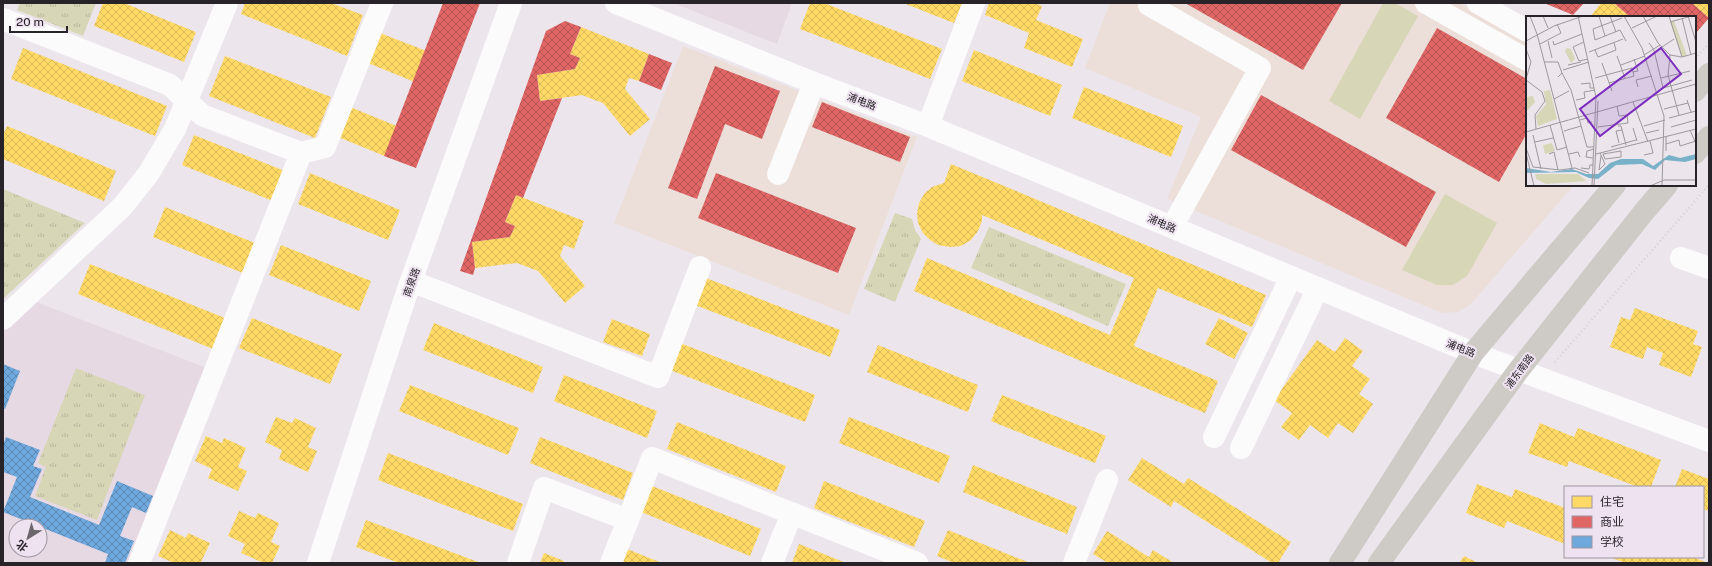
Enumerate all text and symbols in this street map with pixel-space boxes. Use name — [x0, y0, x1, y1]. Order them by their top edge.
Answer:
scale bar — [10, 8, 67, 34]
text: 20 m — [16, 15, 44, 29]
inset map — [1526, 16, 1696, 186]
street label: 浦电路 — [846, 90, 878, 112]
street label: 浦电路 — [1146, 212, 1178, 234]
street label: 南泉路 — [400, 266, 422, 298]
street label: 浦电路 — [1445, 337, 1477, 359]
street label: 浦东南路 — [1502, 351, 1536, 391]
legend — [1564, 486, 1704, 558]
text: 住宅 — [1600, 495, 1624, 509]
text: 商业 — [1600, 515, 1624, 529]
north arrow — [8, 518, 48, 558]
text: 学校 — [1600, 535, 1624, 549]
text: 北 — [14, 538, 30, 554]

